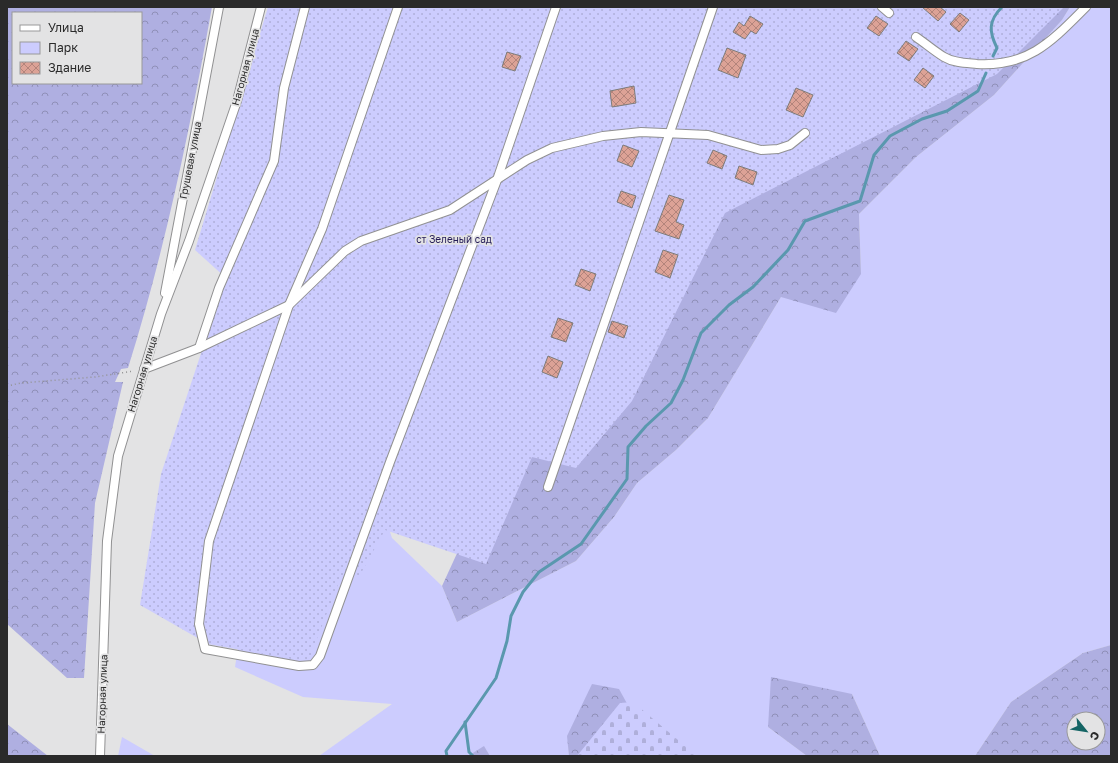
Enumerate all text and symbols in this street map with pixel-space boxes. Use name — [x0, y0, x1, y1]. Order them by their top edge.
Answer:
legend — [12, 12, 142, 84]
text: Улица — [48, 20, 84, 35]
street label: Нагорная улица — [229, 27, 261, 107]
text: Парк — [48, 40, 78, 55]
text: Здание — [48, 60, 91, 75]
street label: Грушевая улица — [177, 120, 203, 200]
park label: ст Зеленый сад — [416, 233, 492, 245]
street label: Нагорная улица — [125, 334, 159, 414]
street label: Нагорная улица — [95, 654, 109, 734]
north arrow — [1066, 711, 1106, 751]
text: С — [1087, 730, 1103, 743]

